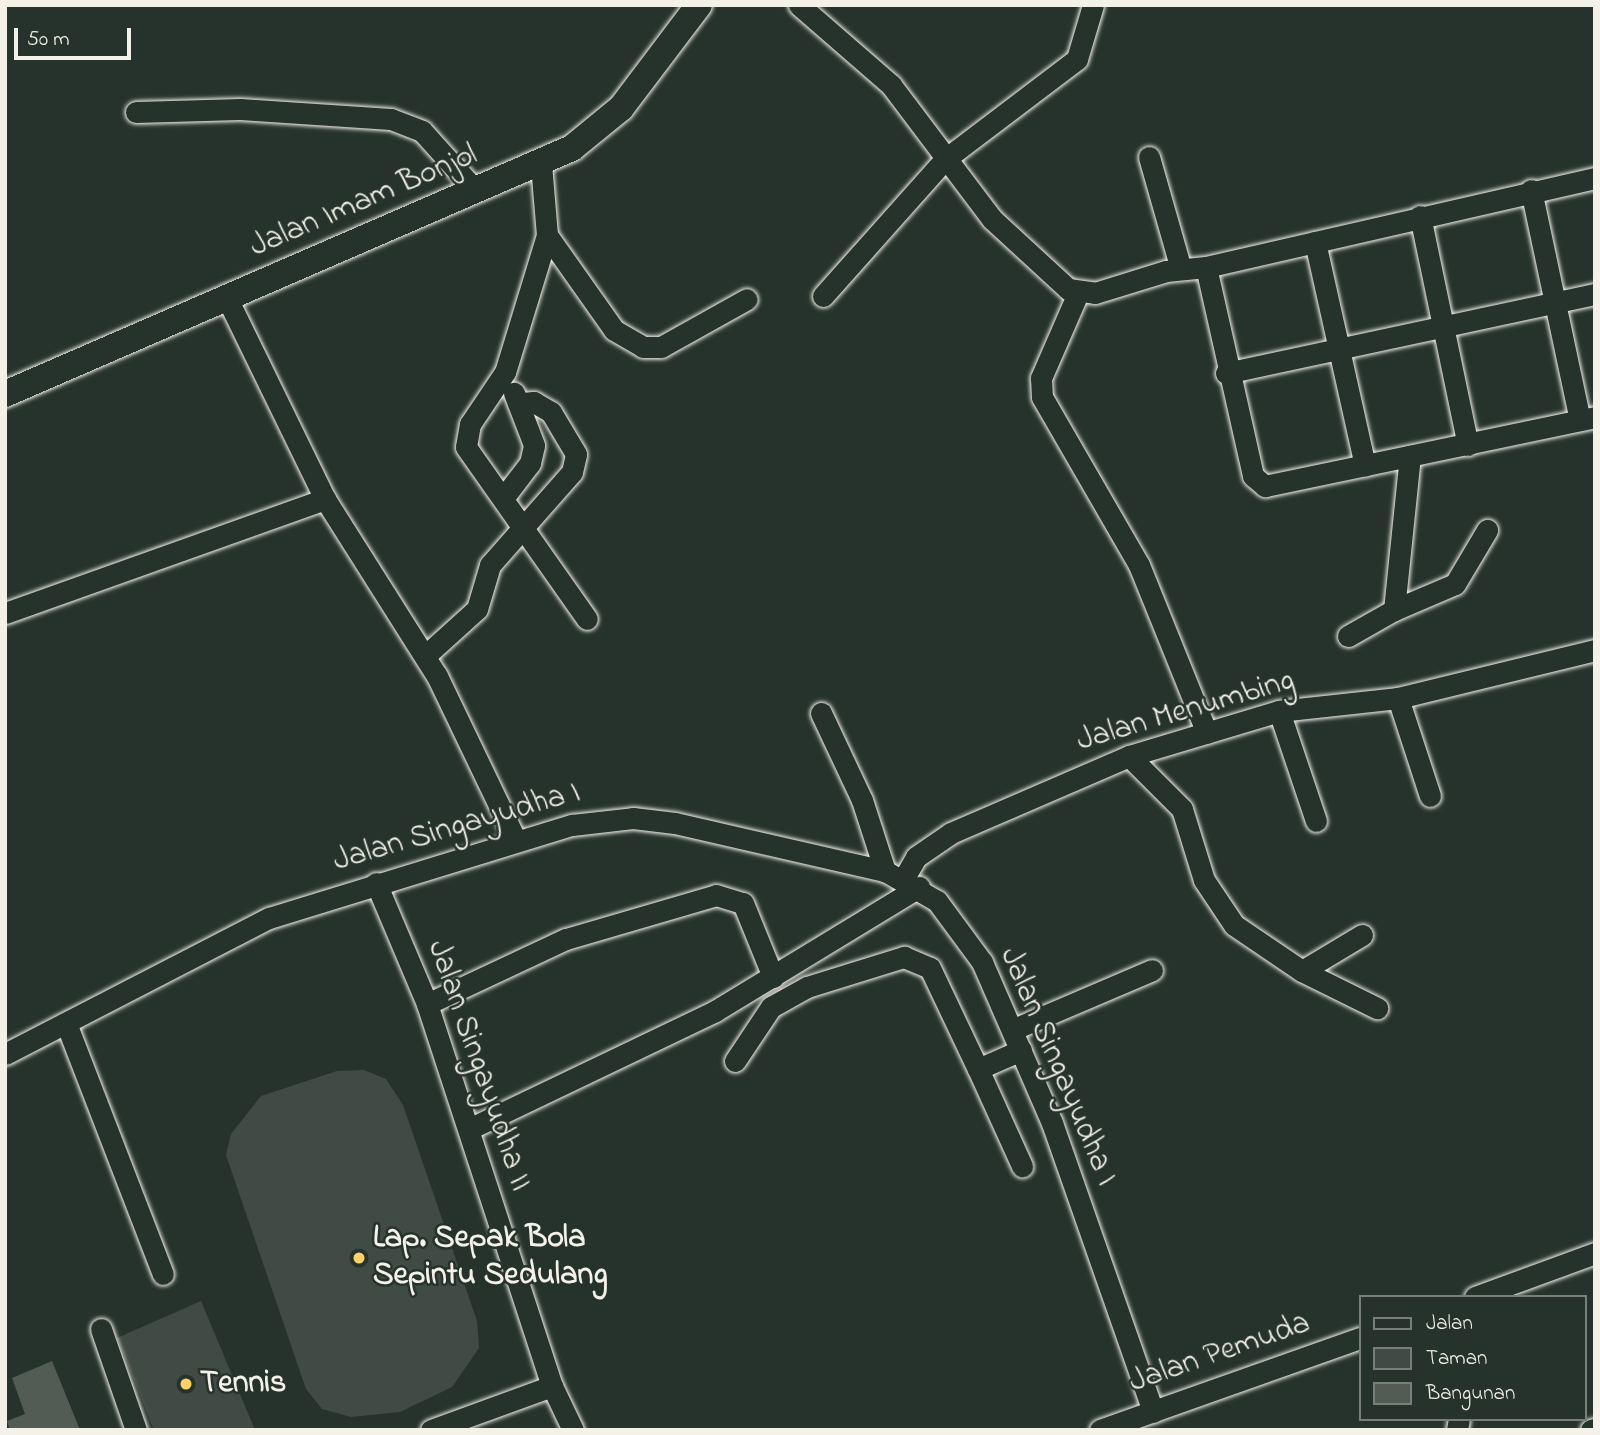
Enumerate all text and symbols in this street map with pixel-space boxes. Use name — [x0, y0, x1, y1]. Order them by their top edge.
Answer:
scale bar — [18, 14, 135, 58]
text: 50 m — [27, 25, 70, 55]
street label: Jalan Imam Bonjol — [245, 137, 483, 267]
street label: Jalan Menumbing — [1073, 663, 1299, 761]
street label: Jalan Singayudha I — [329, 774, 585, 882]
street label: Jalan Singayudha II — [417, 936, 539, 1196]
street label: Jalan Singayudha I — [989, 942, 1125, 1192]
place label: Lap. Sepak Bola Sepintu Sedulang — [373, 1221, 608, 1296]
marker: Lap. Sepak Bola Sepintu Sedulang — [351, 1250, 367, 1266]
legend — [1358, 1295, 1586, 1421]
street label: Jalan Pemuda — [1125, 1305, 1315, 1403]
text: Jalan — [1426, 1309, 1473, 1339]
text: Taman — [1426, 1344, 1487, 1374]
place label: Tennis — [200, 1365, 286, 1403]
marker: Tennis — [178, 1376, 194, 1392]
text: Bangunan — [1426, 1379, 1515, 1409]

